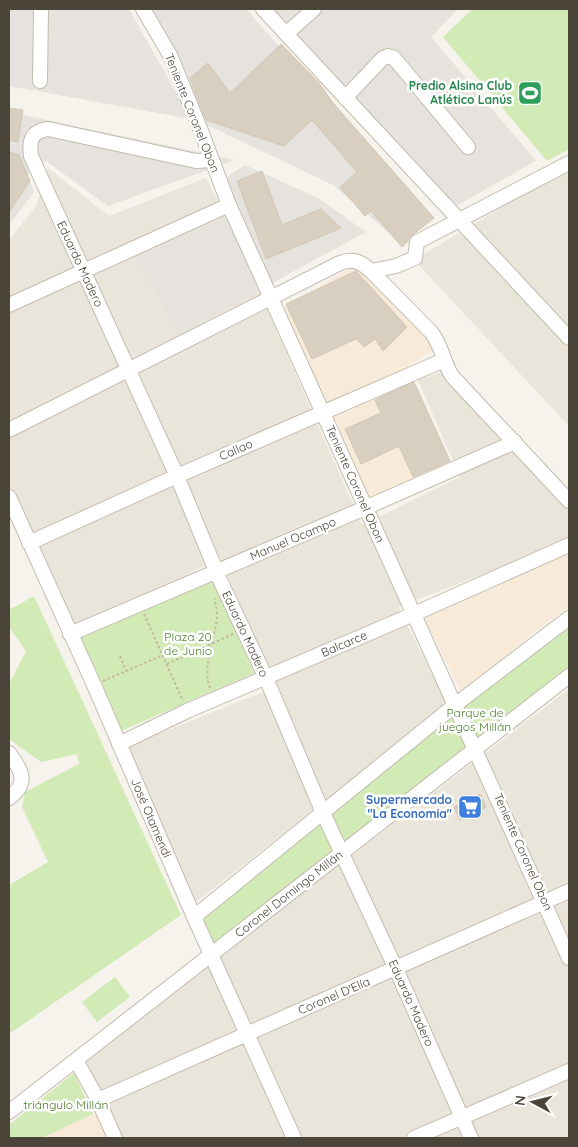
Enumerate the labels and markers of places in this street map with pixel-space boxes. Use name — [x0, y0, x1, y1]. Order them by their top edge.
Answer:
place label: Predio Alsina Club Atlético Lanús — [409, 78, 512, 107]
sports icon: Predio Alsina Club Atlético Lanús — [517, 80, 543, 106]
place label: Supermercado "La Economia" — [366, 792, 453, 821]
supermarket icon: Supermercado "La Economia" — [457, 794, 483, 820]

